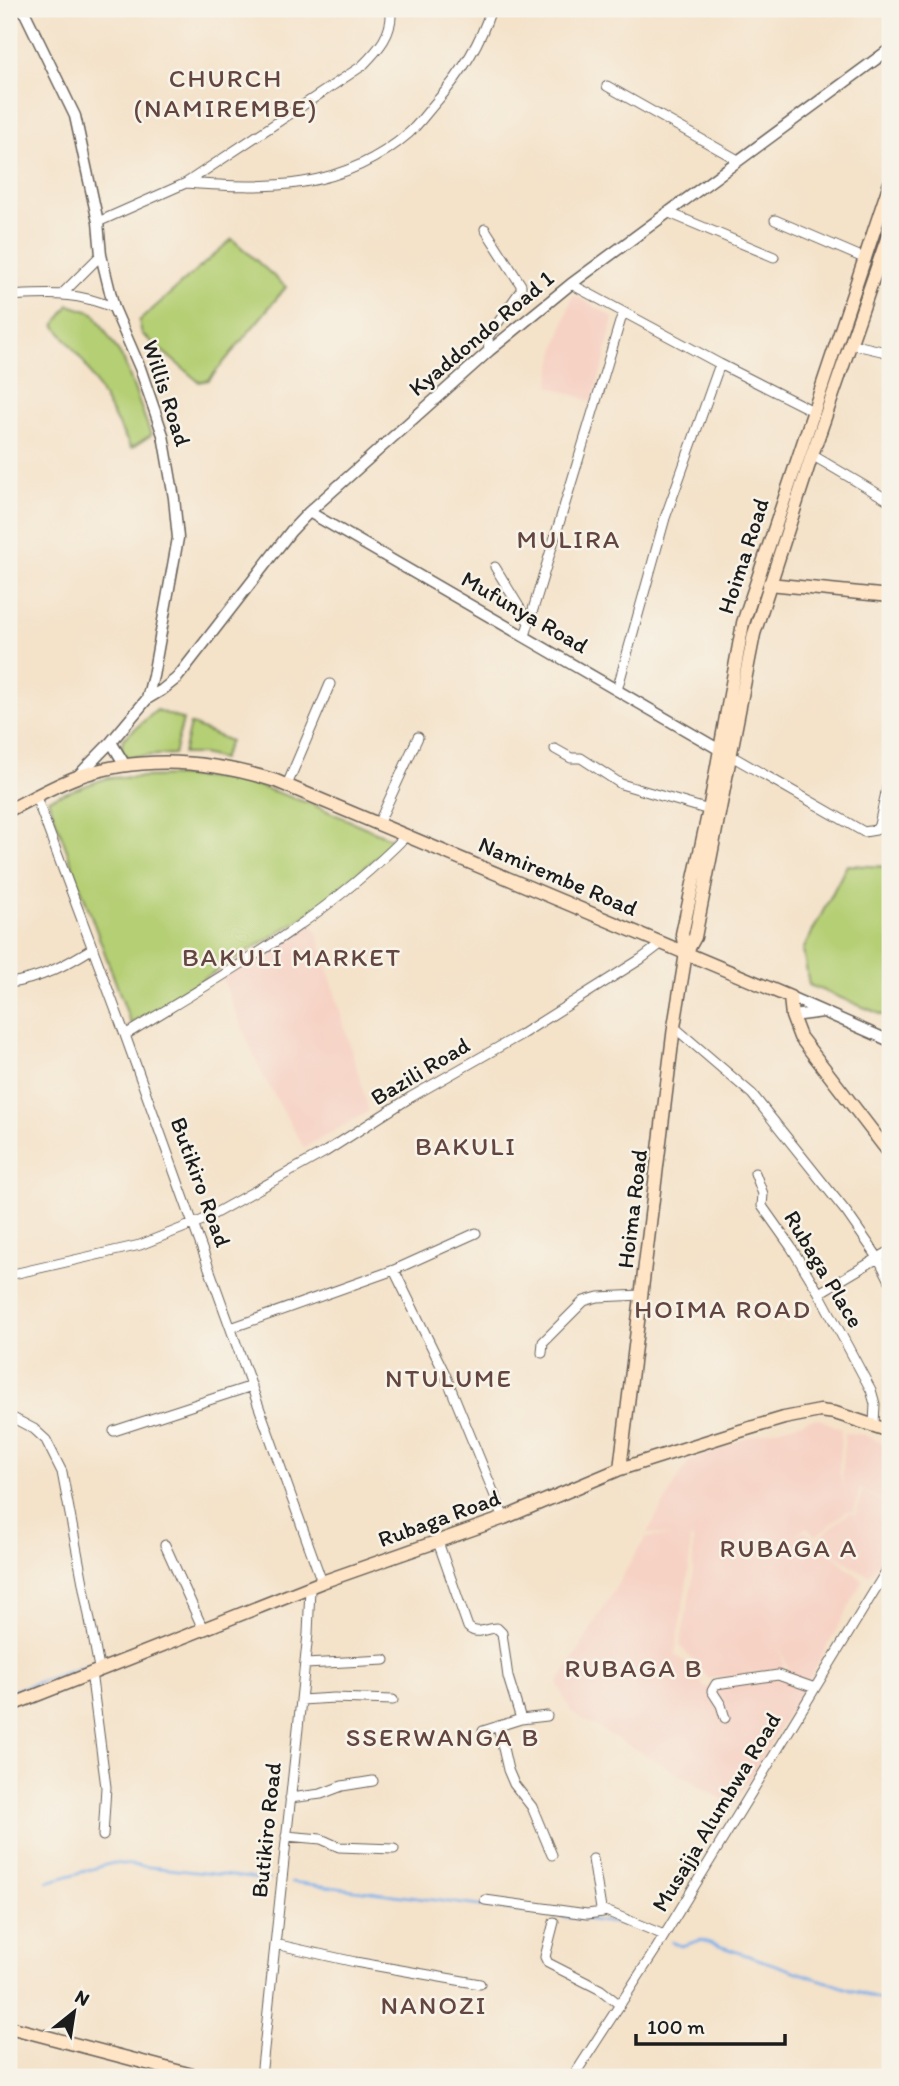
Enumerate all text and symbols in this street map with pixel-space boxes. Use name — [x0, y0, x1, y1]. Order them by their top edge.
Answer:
district label: CHURCH (NAMIREMBE) — [134, 62, 318, 124]
street label: Kyaddondo Road 1 — [403, 264, 560, 402]
street label: Willis Road — [137, 336, 197, 450]
street label: Hoima Road — [711, 495, 775, 617]
district label: MULIRA — [517, 523, 621, 555]
street label: Mufunya Road — [457, 564, 594, 660]
street label: Namirembe Road — [474, 830, 642, 922]
district label: BAKULI MARKET — [182, 941, 402, 973]
street label: Bazili Road — [366, 1030, 475, 1111]
street label: Butikiro Road — [165, 1113, 238, 1251]
district label: BAKULI — [415, 1130, 517, 1162]
street label: Hoima Road — [611, 1148, 653, 1270]
street label: Rubaga Place — [778, 1205, 870, 1333]
district label: HOIMA ROAD — [634, 1293, 812, 1325]
district label: NTULUME — [385, 1362, 513, 1394]
street label: Rubaga Road — [374, 1483, 504, 1553]
district label: RUBAGA A — [719, 1532, 859, 1564]
district label: RUBAGA B — [564, 1652, 704, 1684]
street label: Musajja Alumbwa Road — [645, 1707, 787, 1917]
district label: SSERWANGA B — [346, 1721, 540, 1753]
street label: Butikiro Road — [245, 1761, 287, 1899]
north arrow — [38, 1978, 108, 2048]
text: N — [71, 1985, 94, 2011]
district label: NANOZI — [381, 1989, 487, 2021]
scale bar — [636, 2002, 785, 2046]
text: 100 m — [647, 2014, 705, 2039]

